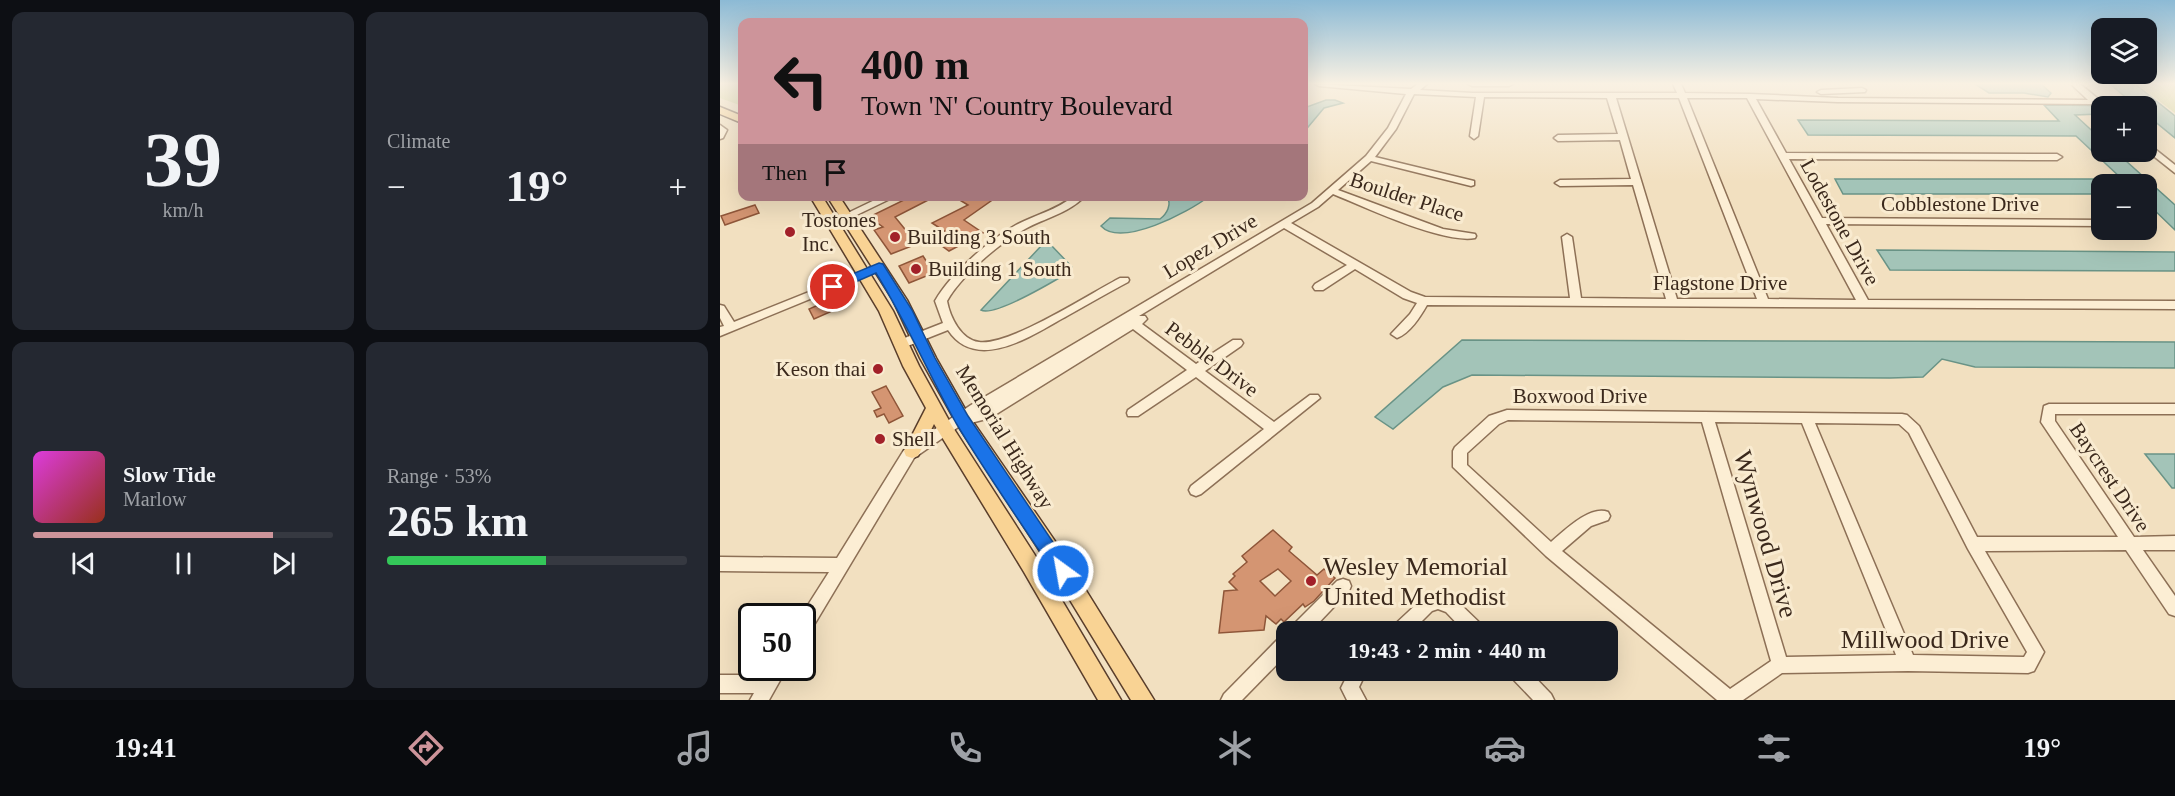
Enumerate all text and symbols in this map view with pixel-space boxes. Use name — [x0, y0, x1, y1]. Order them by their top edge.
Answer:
map controls — [2091, 18, 2157, 240]
button: layers — [2091, 18, 2157, 84]
icon: left — [762, 42, 840, 120]
text: 400 m — [861, 42, 970, 88]
text: Town 'N' Country Boulevard — [861, 91, 1173, 121]
button: + — [2091, 96, 2157, 162]
text: 39 — [144, 116, 222, 203]
text: Climate — [387, 130, 450, 152]
street label: Lodestone Drive — [1795, 155, 1885, 289]
icon: arrive — [819, 156, 852, 189]
text: Then — [762, 160, 807, 185]
text: 19° — [506, 161, 569, 211]
street label: Boulder Place — [1347, 167, 1467, 227]
text: − — [387, 169, 406, 205]
text: + — [668, 169, 687, 205]
button: − — [2091, 174, 2157, 240]
street label: Cobblestone Drive — [1881, 192, 2039, 216]
text: km/h — [162, 199, 204, 221]
place label: Tostones Inc. — [802, 208, 876, 256]
street label: Lopez Drive — [1159, 209, 1261, 283]
marker: Tostones Inc. — [783, 225, 797, 239]
place label: Building 3 South — [907, 225, 1051, 249]
marker: Building 3 South — [888, 230, 902, 244]
place label: Building 1 South — [928, 257, 1072, 281]
pin — [807, 261, 858, 312]
marker: Building 1 South — [909, 262, 923, 276]
icon: arrive — [816, 270, 849, 303]
street label: Flagstone Drive — [1653, 271, 1787, 295]
street label: Pebble Drive — [1161, 316, 1263, 402]
place label: Keson thai — [776, 357, 866, 381]
street label: Memorial Highway — [951, 361, 1059, 514]
marker: Keson thai — [871, 362, 885, 376]
street label: Boxwood Drive — [1513, 384, 1647, 408]
street label: Baycrest Drive — [2065, 418, 2155, 536]
place label: Shell — [892, 427, 935, 451]
marker: Shell — [873, 432, 887, 446]
street label: Wynwood Drive — [1728, 447, 1803, 621]
text: Slow Tide — [123, 462, 216, 487]
text: Range · 53% — [387, 465, 491, 487]
text: Marlow — [123, 488, 186, 510]
text: 265 km — [387, 496, 528, 546]
position arrow — [1031, 539, 1095, 603]
icon: previous — [67, 547, 100, 580]
icon: pause — [167, 547, 200, 580]
icon: next — [267, 547, 300, 580]
place label: Wesley Memorial United Methodist — [1323, 552, 1508, 611]
marker: Wesley Memorial United Methodist — [1304, 574, 1318, 588]
speed limit sign: 50 — [738, 603, 816, 681]
street label: Millwood Drive — [1841, 625, 2009, 654]
text: 19:43 · 2 min · 440 m — [1348, 638, 1546, 663]
icon: directions — [405, 727, 447, 769]
icon: music — [674, 727, 716, 769]
icon: phone — [944, 727, 986, 769]
icon: climate — [1214, 727, 1256, 769]
icon: car — [1484, 727, 1526, 769]
icon: filters — [1753, 727, 1795, 769]
text: 19:41 — [114, 733, 177, 763]
text: 19° — [2023, 733, 2061, 763]

